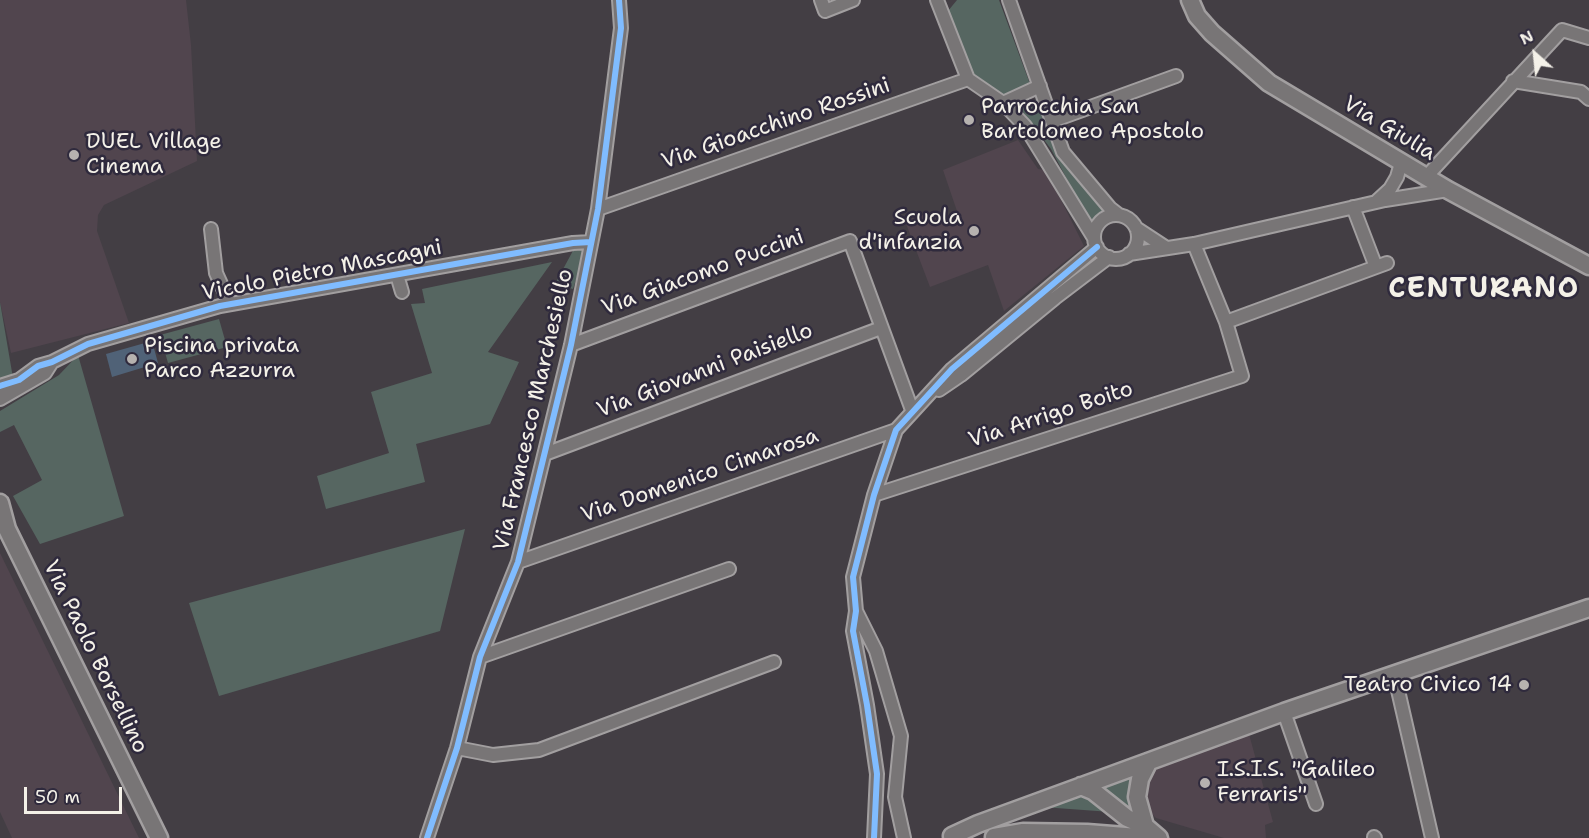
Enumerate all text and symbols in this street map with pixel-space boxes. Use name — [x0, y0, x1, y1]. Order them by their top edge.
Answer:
north arrow — [1505, 24, 1565, 84]
text: N — [1516, 25, 1537, 50]
street label: Via Gioacchino Rossini — [658, 72, 894, 176]
street label: Via Giulia — [1338, 91, 1440, 167]
place label: Parrocchia San Bartolomeo Apostolo — [981, 94, 1204, 146]
marker: Parrocchia San Bartolomeo Apostolo — [962, 113, 976, 127]
place label: DUEL Village Cinema — [86, 129, 222, 180]
marker: DUEL Village Cinema — [67, 148, 81, 162]
place label: Scuola d'infanzia — [858, 205, 962, 256]
street label: Via Giacomo Puccini — [598, 224, 808, 322]
marker: Scuola d'infanzia — [967, 224, 981, 238]
street label: Vicolo Pietro Mascagni — [200, 235, 444, 307]
street label: Via Francesco Marchesiello — [489, 266, 579, 554]
district label: CENTURANO — [1388, 273, 1580, 307]
street label: Via Giovanni Paisiello — [593, 318, 817, 424]
place label: Piscina privata Parco Azzurra — [144, 333, 299, 384]
marker: Piscina privata Parco Azzurra — [125, 352, 139, 366]
street label: Via Arrigo Boito — [966, 376, 1136, 454]
street label: Via Domenico Cimarosa — [578, 423, 822, 529]
street label: Via Paolo Borsellino — [37, 556, 153, 758]
place label: Teatro Civico 14 — [1344, 672, 1512, 698]
marker: Teatro Civico 14 — [1517, 678, 1531, 692]
place label: I.S.I.S. "Galileo Ferraris" — [1217, 757, 1375, 808]
scale bar — [27, 775, 124, 813]
marker: I.S.I.S. "Galileo Ferraris" — [1198, 776, 1212, 790]
text: 50 m — [35, 785, 80, 809]

